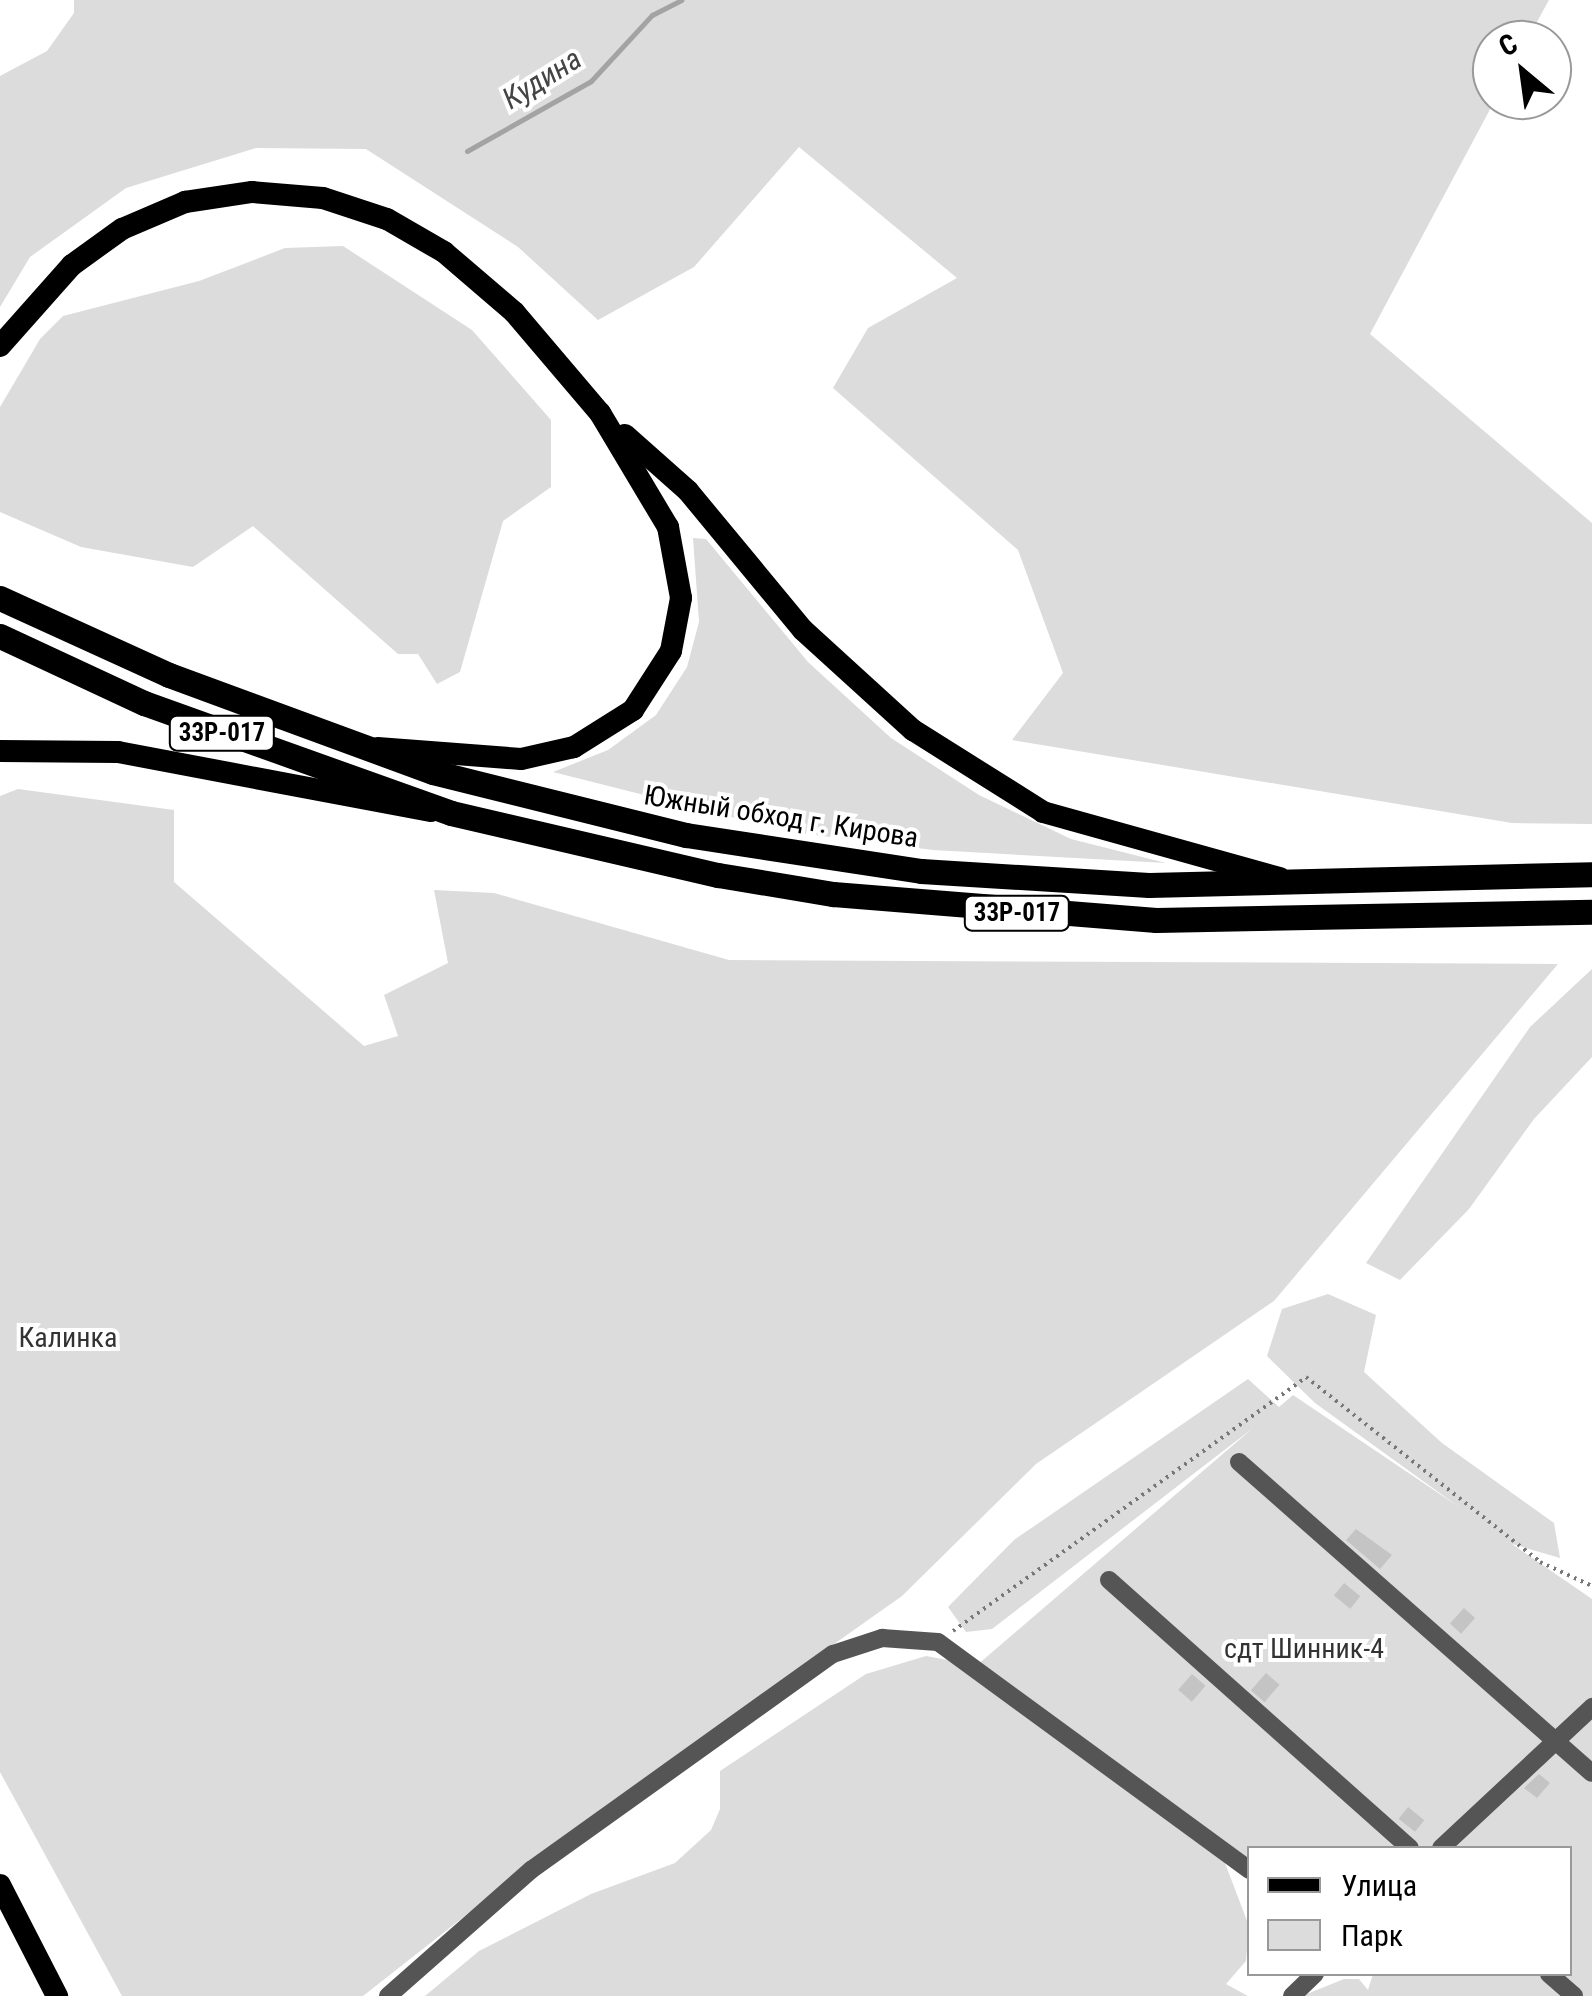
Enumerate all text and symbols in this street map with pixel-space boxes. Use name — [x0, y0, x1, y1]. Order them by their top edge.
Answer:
north arrow — [1472, 20, 1572, 120]
text: С — [1493, 27, 1523, 63]
water label: Кудина — [496, 41, 588, 117]
road number: 33Р-017 — [167, 713, 277, 753]
street label: Южный обход г. Кирова — [642, 779, 920, 855]
road number: 33Р-017 — [962, 893, 1072, 933]
park label: Калинка — [19, 1321, 117, 1355]
park label: сдт Шинник-4 — [1224, 1632, 1384, 1666]
legend — [1247, 1846, 1572, 1976]
text: Улица — [1341, 1868, 1417, 1903]
text: Парк — [1341, 1918, 1403, 1953]

